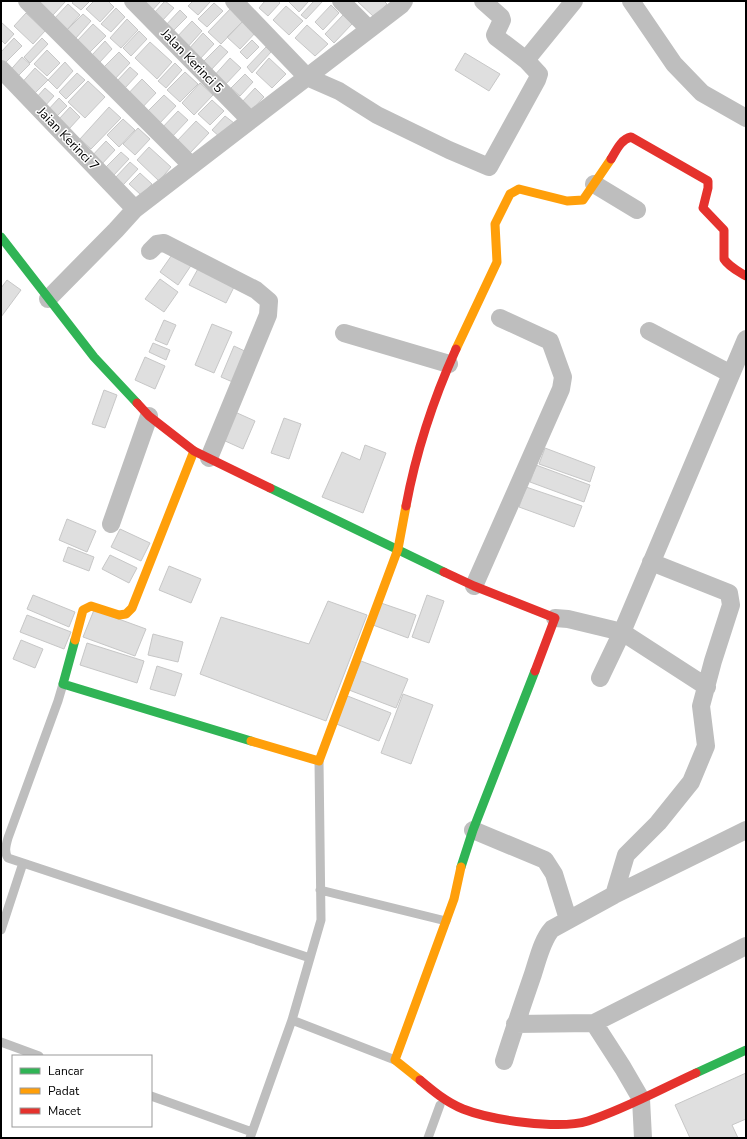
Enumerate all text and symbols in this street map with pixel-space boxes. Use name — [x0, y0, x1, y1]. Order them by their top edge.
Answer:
street label: Jalan Kerinci 5 — [156, 24, 227, 97]
street label: Jaian Kerinci 7 — [32, 103, 103, 175]
legend — [12, 1055, 152, 1127]
text: Lancar — [48, 1063, 85, 1079]
text: Padat — [48, 1083, 80, 1099]
text: Macet — [48, 1103, 81, 1119]

